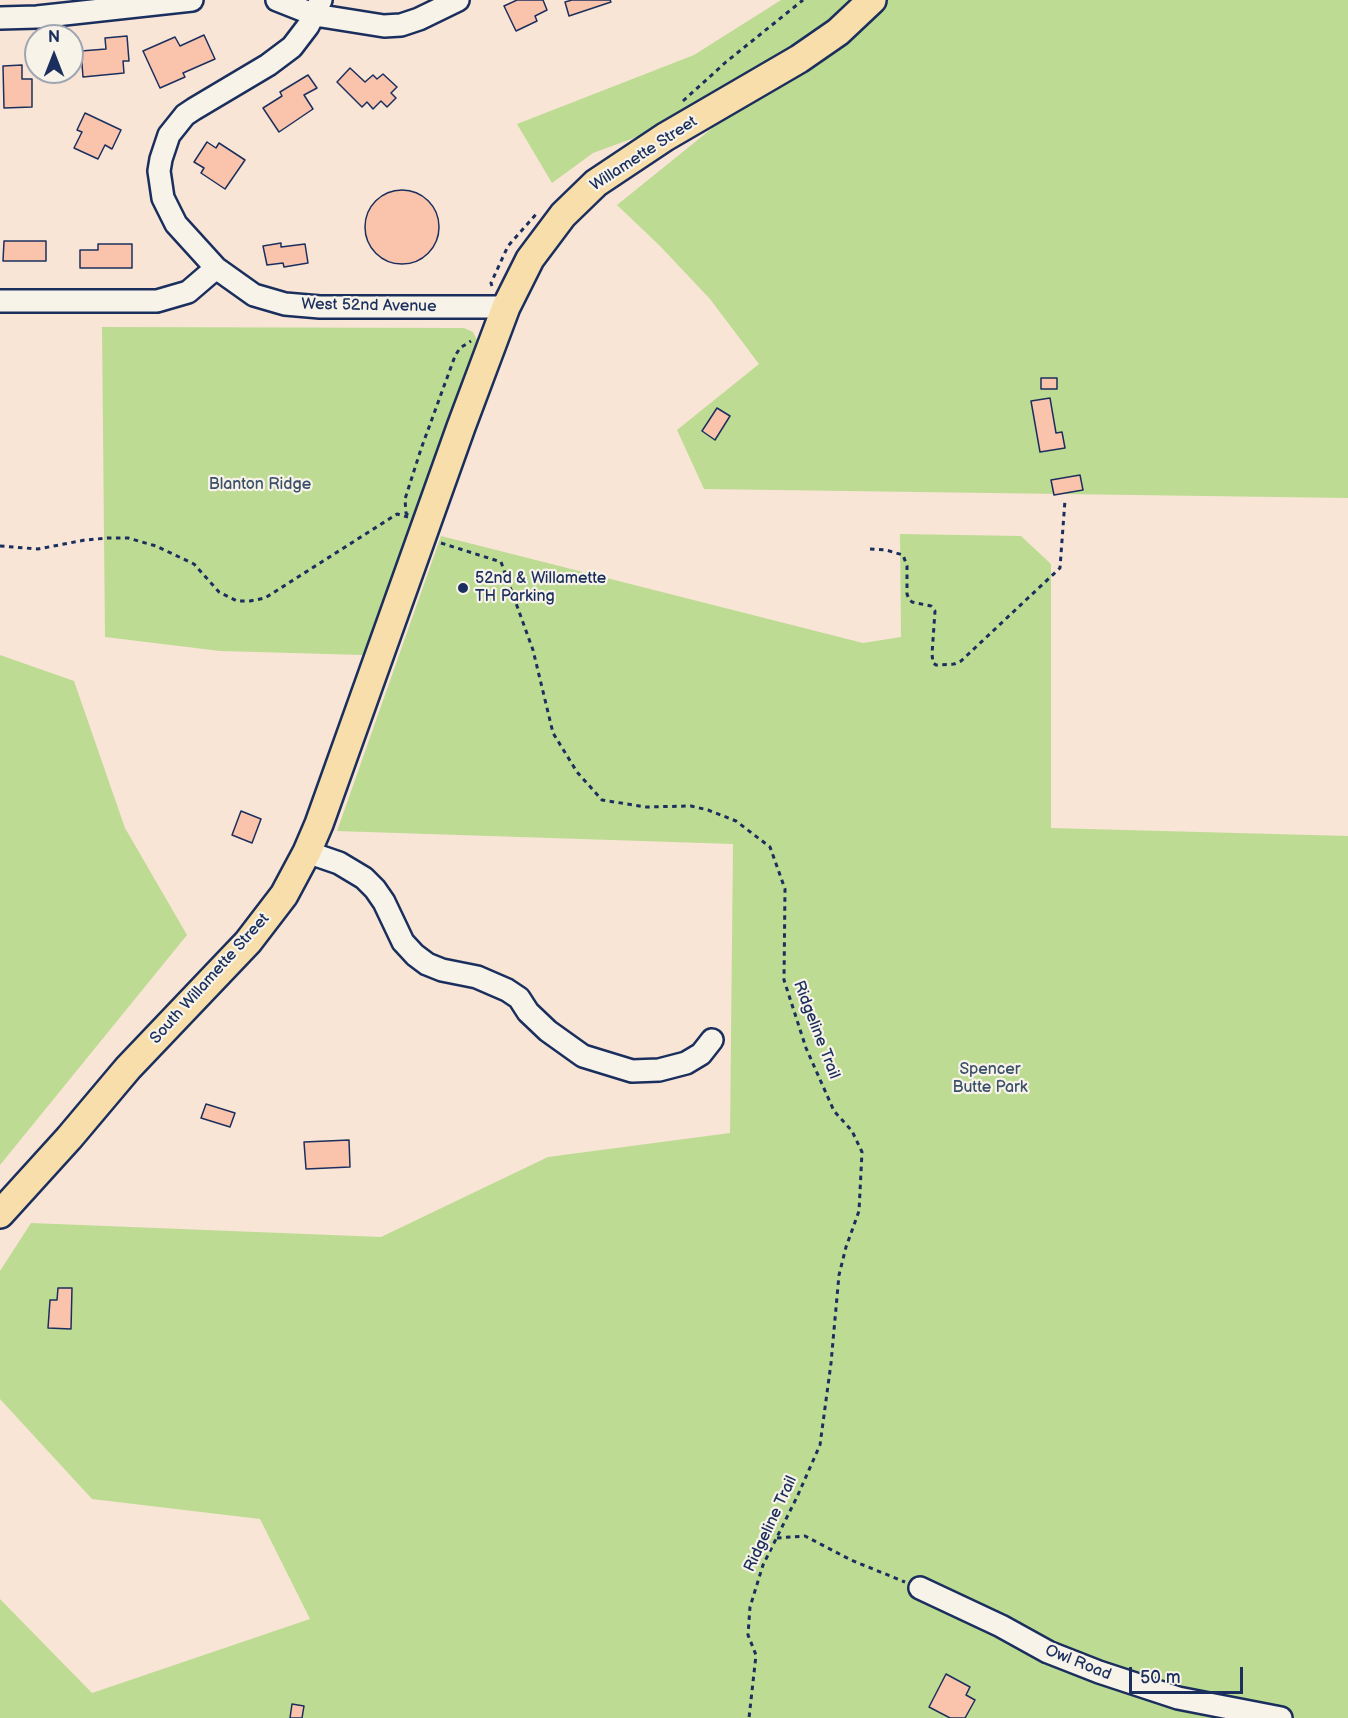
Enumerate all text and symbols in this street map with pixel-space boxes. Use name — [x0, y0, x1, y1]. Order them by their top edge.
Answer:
north arrow — [24, 24, 84, 84]
text: N — [48, 28, 60, 47]
street label: Willamette Street — [587, 112, 701, 196]
street label: West 52nd Avenue — [301, 295, 437, 317]
park label: Blanton Ridge — [209, 475, 311, 495]
place label: 52nd & Willamette TH Parking — [475, 569, 606, 607]
marker: 52nd & Willamette TH Parking — [456, 581, 470, 595]
street label: South Willamette Street — [146, 910, 274, 1048]
street label: Ridgeline Trail — [788, 978, 844, 1082]
park label: Spencer Butte Park — [952, 1060, 1028, 1098]
street label: Ridgeline Trail — [740, 1473, 802, 1575]
street label: Owl Road — [1042, 1641, 1114, 1685]
scale bar — [1132, 1655, 1246, 1693]
text: 50 m — [1140, 1667, 1181, 1688]

